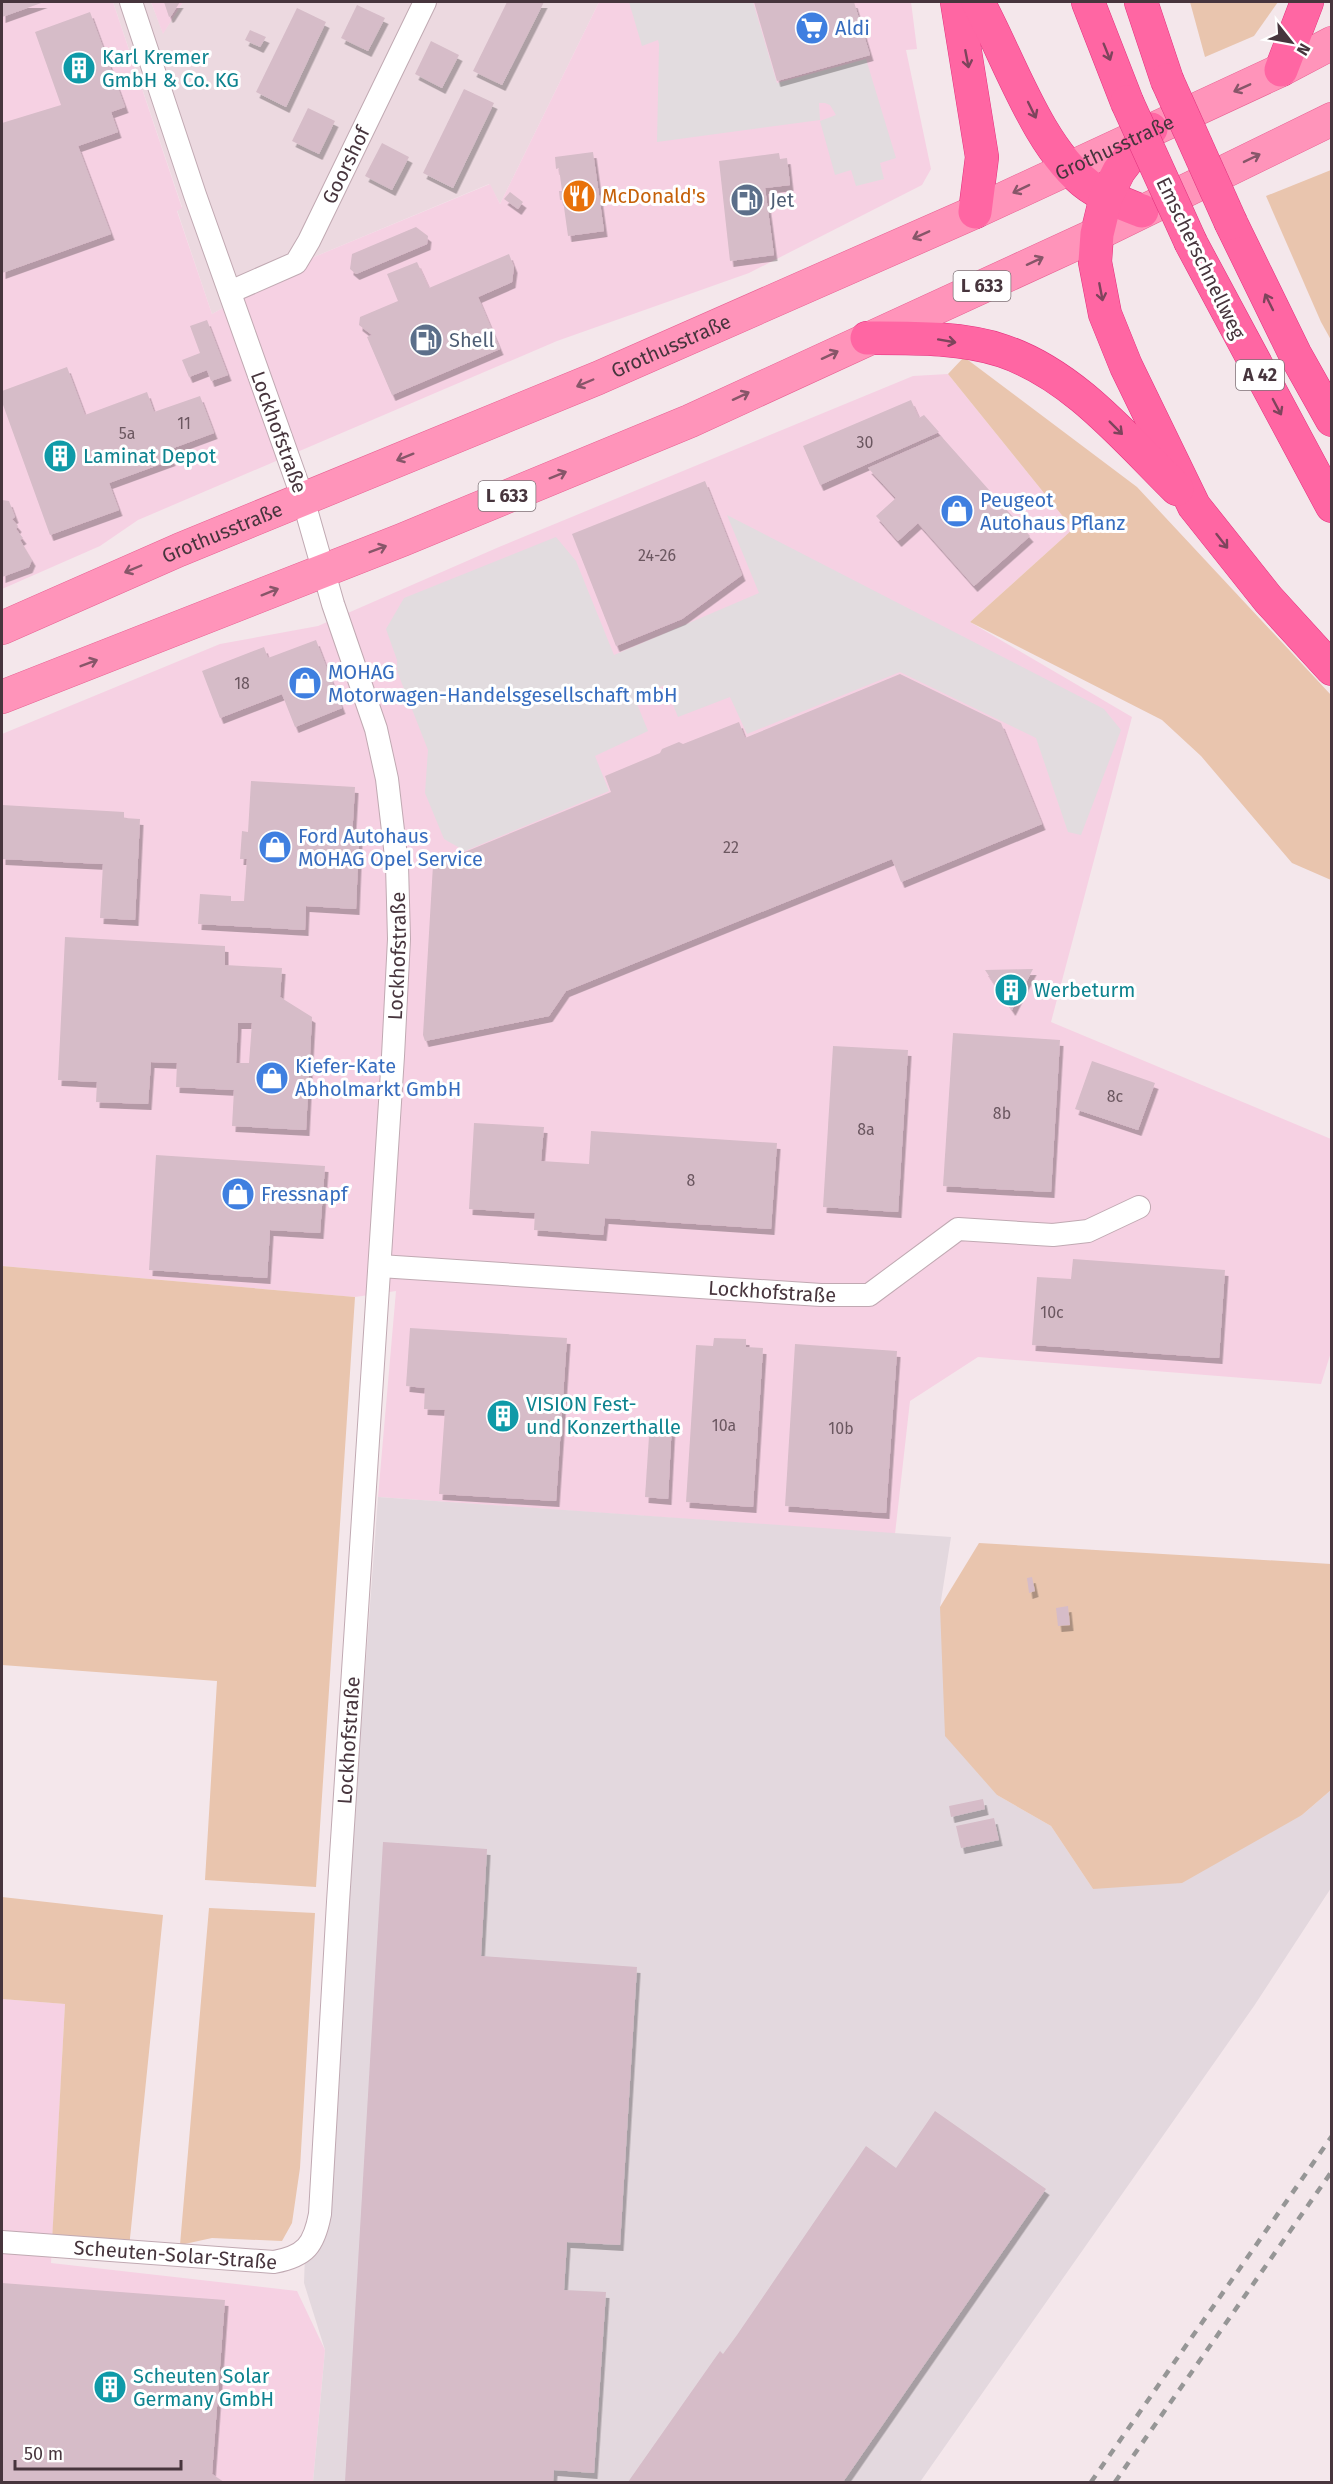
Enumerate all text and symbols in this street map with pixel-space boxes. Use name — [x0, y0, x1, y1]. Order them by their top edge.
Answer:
supermarket icon: Aldi — [794, 10, 830, 46]
north arrow — [1261, 12, 1321, 72]
place label: Aldi — [835, 16, 870, 40]
text: N — [1293, 40, 1314, 59]
one-way arrow — [1103, 42, 1114, 61]
place label: Karl Kremer GmbH & Co. KG — [102, 45, 239, 92]
one-way arrow — [962, 49, 973, 68]
building icon: Karl Kremer GmbH & Co. KG — [61, 50, 97, 86]
one-way arrow — [1233, 82, 1251, 94]
one-way arrow — [1027, 101, 1039, 119]
street label: Grothusstraße — [1051, 109, 1178, 185]
street label: Goorshof — [317, 121, 375, 208]
one-way arrow — [1242, 152, 1260, 164]
street label: Emscherschnellweg — [1151, 173, 1251, 343]
restaurant icon: McDonald's — [561, 178, 597, 214]
fuel station icon: Jet — [729, 182, 765, 218]
place label: McDonald's — [602, 184, 705, 208]
one-way arrow — [1013, 184, 1031, 196]
place label: Jet — [770, 188, 795, 212]
one-way arrow — [913, 230, 931, 241]
one-way arrow — [1026, 255, 1044, 267]
road number: L 633 — [954, 271, 1010, 301]
one-way arrow — [1096, 281, 1107, 301]
one-way arrow — [1263, 293, 1275, 311]
street label: Grothusstraße — [607, 309, 735, 383]
fuel station icon: Shell — [408, 322, 444, 358]
place label: Shell — [449, 328, 494, 352]
one-way arrow — [936, 336, 956, 347]
one-way arrow — [821, 349, 839, 361]
road number: A 42 — [1236, 360, 1284, 390]
street label: Lockhofstraße — [246, 368, 312, 496]
one-way arrow — [576, 378, 595, 389]
one-way arrow — [732, 390, 750, 402]
one-way arrow — [1272, 397, 1283, 415]
house number: 11 — [177, 414, 191, 433]
one-way arrow — [1108, 421, 1123, 436]
house number: 5a — [119, 424, 135, 443]
house number: 30 — [857, 433, 874, 452]
building icon: Laminat Depot — [42, 438, 78, 474]
place label: Laminat Depot — [83, 444, 217, 468]
one-way arrow — [396, 452, 414, 463]
one-way arrow — [548, 469, 567, 480]
road number: L 633 — [478, 481, 536, 511]
place label: Peugeot Autohaus Pflanz — [980, 488, 1125, 535]
shop icon: Peugeot Autohaus Pflanz — [939, 493, 975, 529]
street label: Grothusstraße — [158, 497, 286, 568]
one-way arrow — [1215, 533, 1228, 549]
one-way arrow — [368, 543, 387, 554]
house number: 24-26 — [638, 546, 676, 565]
one-way arrow — [124, 564, 142, 576]
one-way arrow — [260, 586, 279, 597]
one-way arrow — [79, 657, 97, 668]
place label: MOHAG Motorwagen-Handelsgesellschaft mbH — [328, 660, 678, 707]
shop icon: MOHAG Motorwagen-Handelsgesellschaft mbH — [287, 665, 323, 701]
house number: 18 — [234, 674, 250, 693]
place label: Ford Autohaus MOHAG Opel Service — [298, 824, 483, 871]
shop icon: Ford Autohaus MOHAG Opel Service — [257, 829, 293, 865]
house number: 22 — [723, 838, 739, 857]
street label: Lockhofstraße — [383, 892, 411, 1021]
building icon: Werbeturm — [993, 972, 1029, 1008]
place label: Werbeturm — [1034, 978, 1135, 1002]
place label: Kiefer-Kate Abholmarkt GmbH — [295, 1054, 461, 1101]
shop icon: Kiefer-Kate Abholmarkt GmbH — [254, 1060, 290, 1096]
house number: 8c — [1107, 1087, 1124, 1106]
house number: 8b — [993, 1104, 1011, 1123]
house number: 8a — [857, 1120, 875, 1139]
house number: 8 — [687, 1171, 696, 1190]
shop icon: Fressnapf — [220, 1176, 256, 1212]
place label: Fressnapf — [261, 1182, 349, 1206]
street label: Lockhofstraße — [707, 1276, 836, 1307]
house number: 10c — [1040, 1303, 1064, 1322]
place label: VISION Fest- und Konzerthalle — [526, 1392, 681, 1439]
building icon: VISION Fest- und Konzerthalle — [485, 1398, 521, 1434]
house number: 10a — [712, 1416, 736, 1435]
house number: 10b — [828, 1419, 854, 1438]
street label: Lockhofstraße — [332, 1676, 365, 1805]
street label: Scheuten-Solar-Straße — [73, 2235, 278, 2274]
place label: Scheuten Solar Germany GmbH — [133, 2364, 274, 2411]
building icon: Scheuten Solar Germany GmbH — [92, 2369, 128, 2405]
scale bar — [15, 2433, 182, 2471]
text: 50 m — [24, 2443, 63, 2465]

